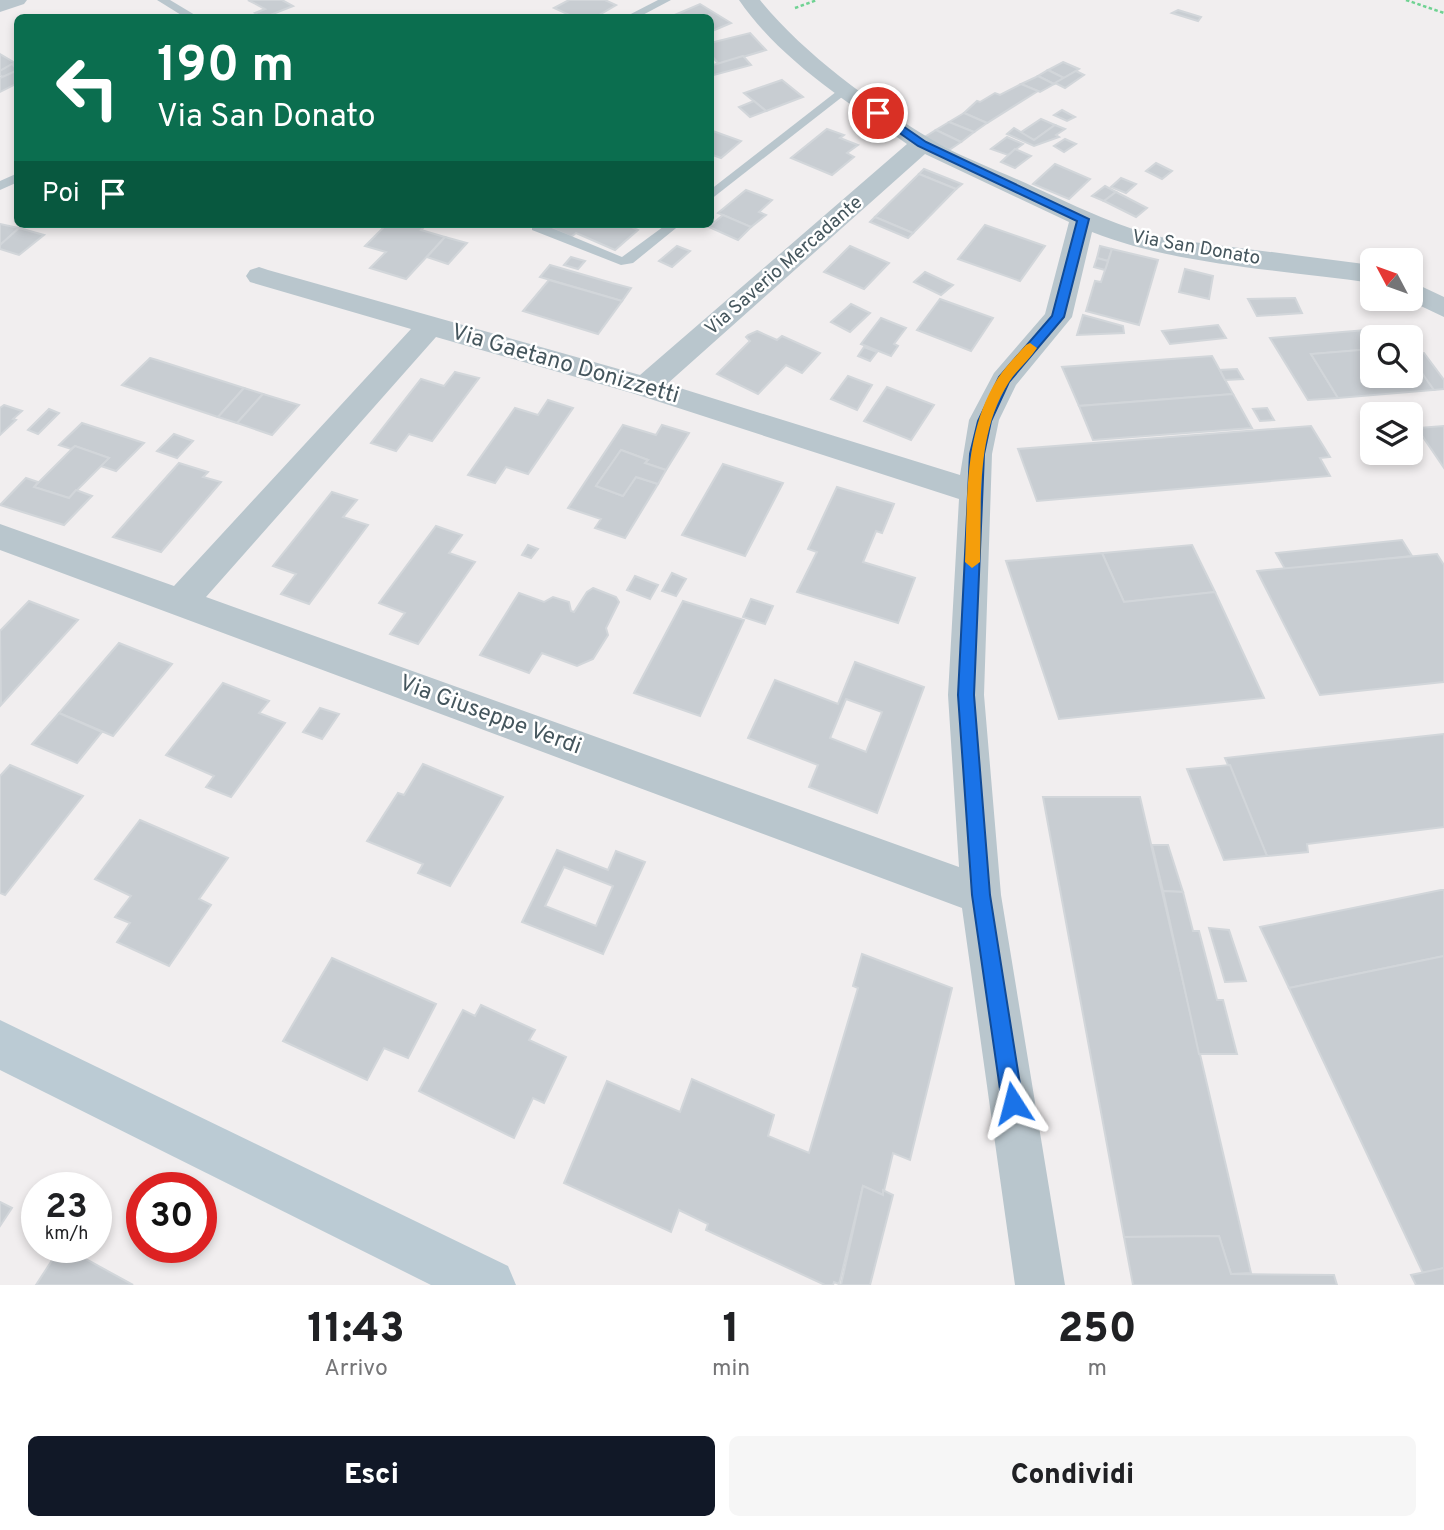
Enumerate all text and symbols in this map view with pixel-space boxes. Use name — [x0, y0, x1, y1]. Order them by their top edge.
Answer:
text: 190 m — [157, 37, 294, 99]
icon: left — [42, 42, 133, 133]
pin — [848, 83, 908, 143]
icon: arrive — [859, 94, 897, 132]
text: Via San Donato — [157, 98, 376, 138]
icon: arrive — [94, 175, 132, 213]
text: Poi — [42, 178, 80, 211]
street label: Via Saverio Mercadante — [700, 191, 868, 341]
street label: Via San Donato — [1130, 225, 1262, 271]
north arrow — [1360, 248, 1423, 312]
map controls — [1360, 248, 1423, 465]
street label: Via Gaetano Donizzetti — [448, 319, 682, 411]
button: search — [1360, 325, 1423, 388]
button: layers — [1360, 402, 1423, 465]
street label: Via Giuseppe Verdi — [395, 670, 585, 762]
position arrow — [976, 1066, 1050, 1140]
speed limit sign: 30 — [126, 1172, 217, 1263]
text: 23 — [45, 1186, 88, 1230]
text: km/h — [45, 1223, 88, 1246]
text: 11:43 — [307, 1304, 405, 1357]
text: 1 — [723, 1304, 740, 1357]
text: 250 — [1058, 1304, 1137, 1357]
text: Arrivo — [324, 1355, 388, 1384]
text: min — [712, 1355, 750, 1384]
text: m — [1087, 1355, 1107, 1384]
button: Esci — [28, 1436, 715, 1516]
button: Condividi — [729, 1436, 1416, 1516]

